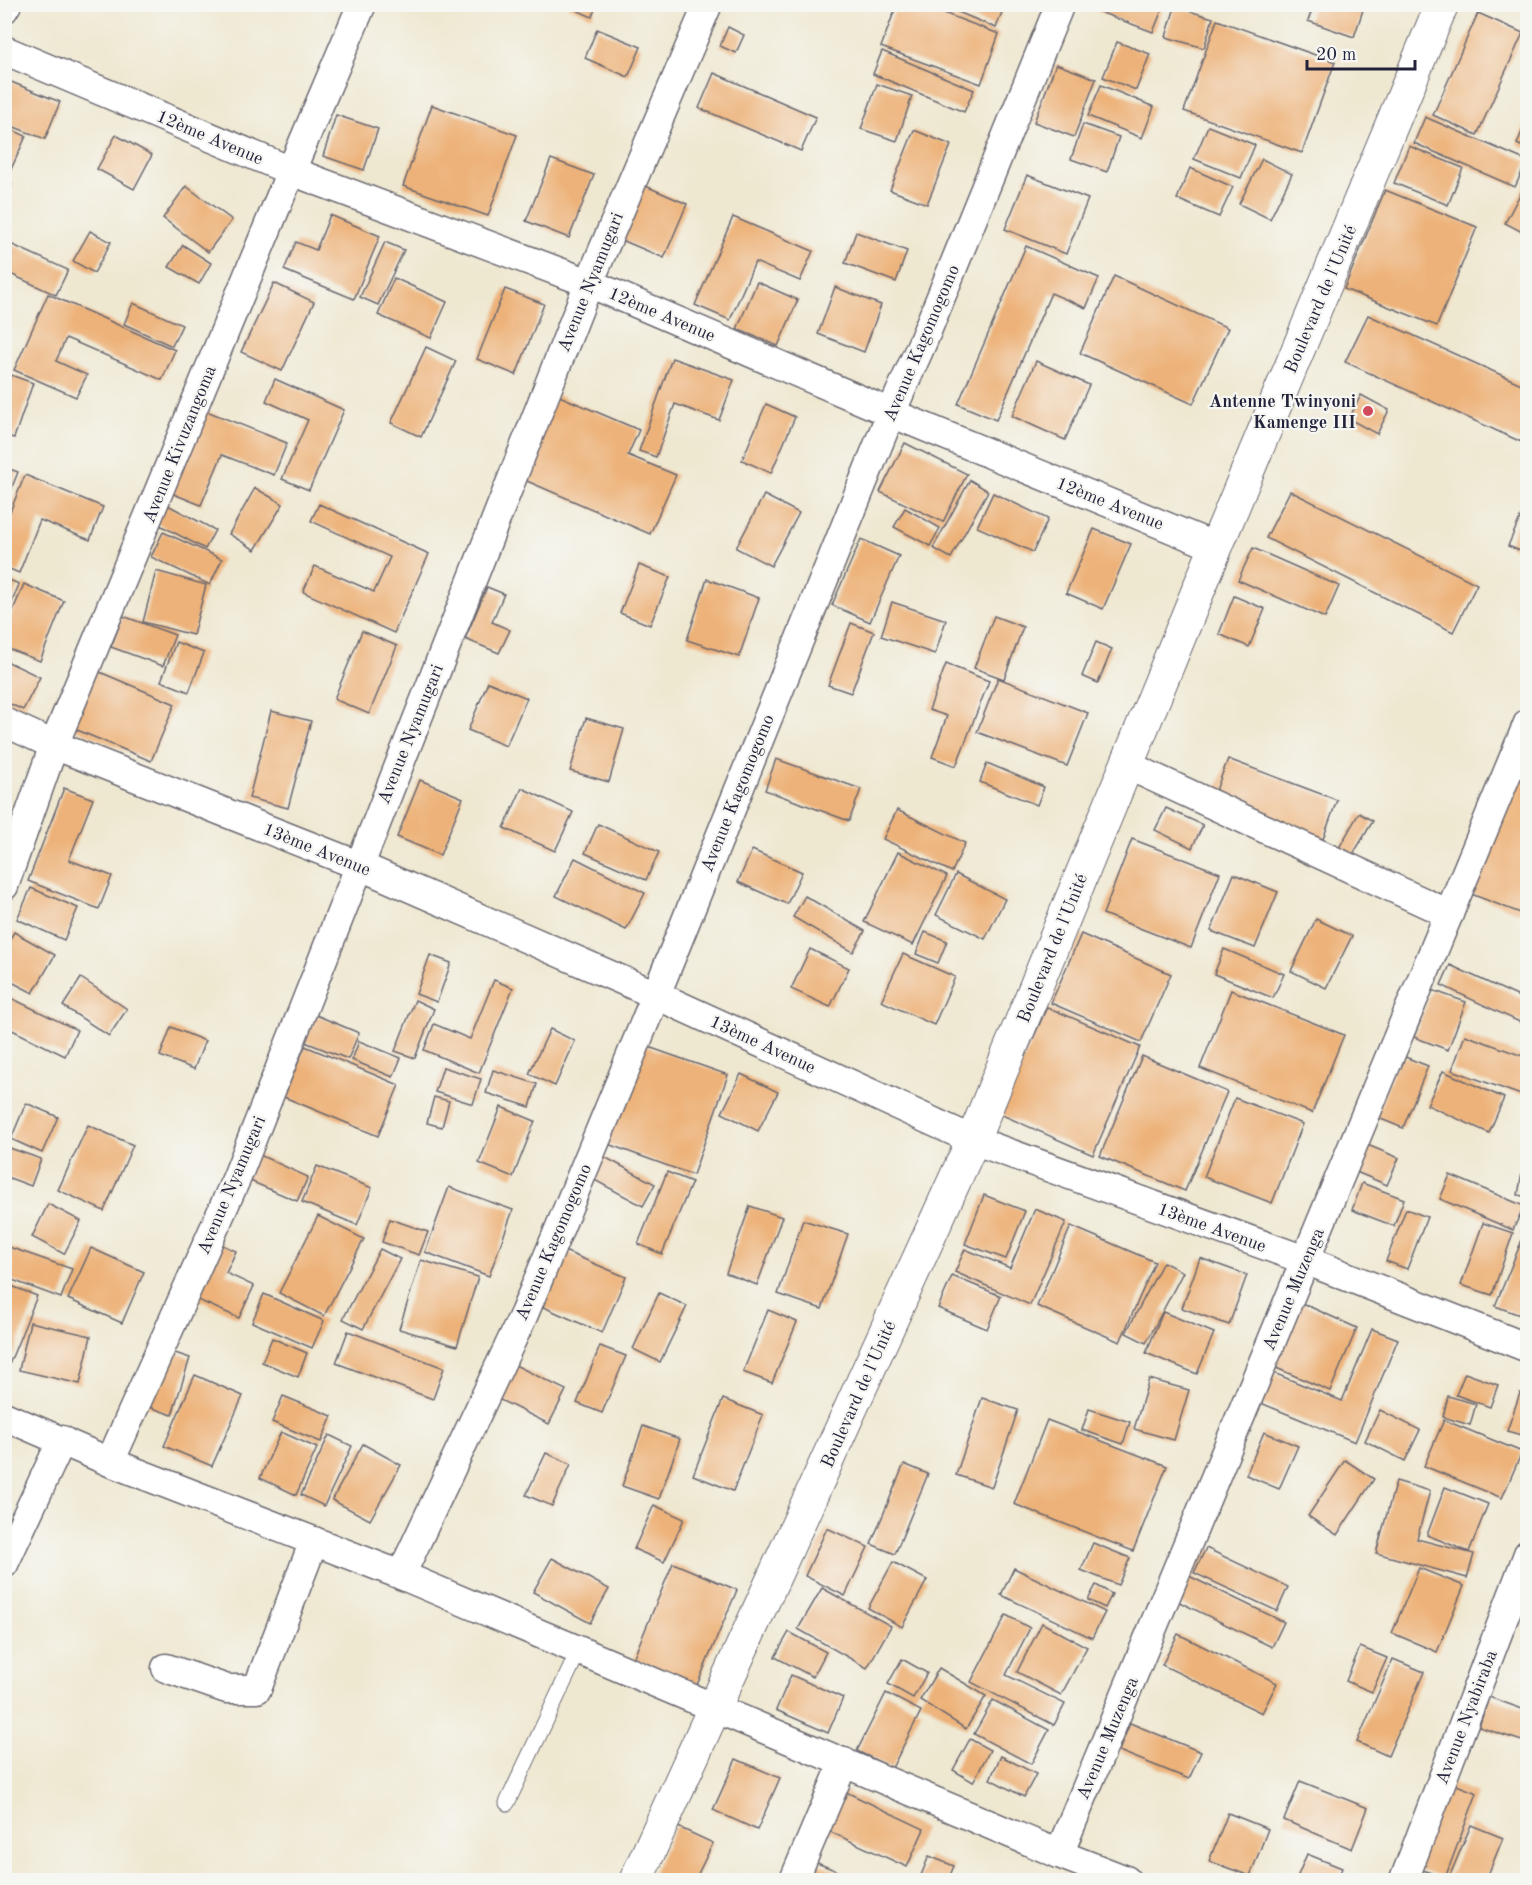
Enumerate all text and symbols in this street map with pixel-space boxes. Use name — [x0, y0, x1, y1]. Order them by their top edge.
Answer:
scale bar — [1307, 33, 1415, 71]
text: 20 m — [1316, 46, 1356, 64]
street label: 12ème Avenue — [154, 107, 266, 168]
street label: Avenue Nyamugari — [555, 210, 627, 355]
street label: Boulevard de l'Unité — [1282, 223, 1360, 376]
street label: Avenue Kagomogomo — [881, 262, 963, 424]
street label: 12ème Avenue — [606, 284, 718, 345]
street label: Avenue Kivuzangoma — [140, 363, 220, 526]
place label: Antenne Twinyoni Kamenge III — [1209, 393, 1356, 432]
marker: Antenne Twinyoni Kamenge III — [1361, 404, 1375, 418]
street label: 12ème Avenue — [1053, 474, 1166, 534]
street label: Avenue Nyamugari — [375, 662, 447, 807]
street label: Avenue Kagomogomo — [698, 712, 778, 875]
street label: 13ème Avenue — [260, 820, 373, 880]
street label: Boulevard de l'Unité — [1015, 871, 1091, 1025]
street label: 13ème Avenue — [707, 1013, 818, 1077]
street label: Avenue Nyamugari — [195, 1113, 269, 1257]
street label: Avenue Kagomogomo — [513, 1161, 595, 1323]
street label: 13ème Avenue — [1155, 1200, 1268, 1256]
street label: Avenue Muzenga — [1260, 1225, 1328, 1353]
street label: Boulevard de l'Unité — [818, 1318, 899, 1471]
street label: Avenue Nyabiraba — [1433, 1648, 1501, 1787]
street label: Avenue Muzenga — [1074, 1674, 1142, 1802]

